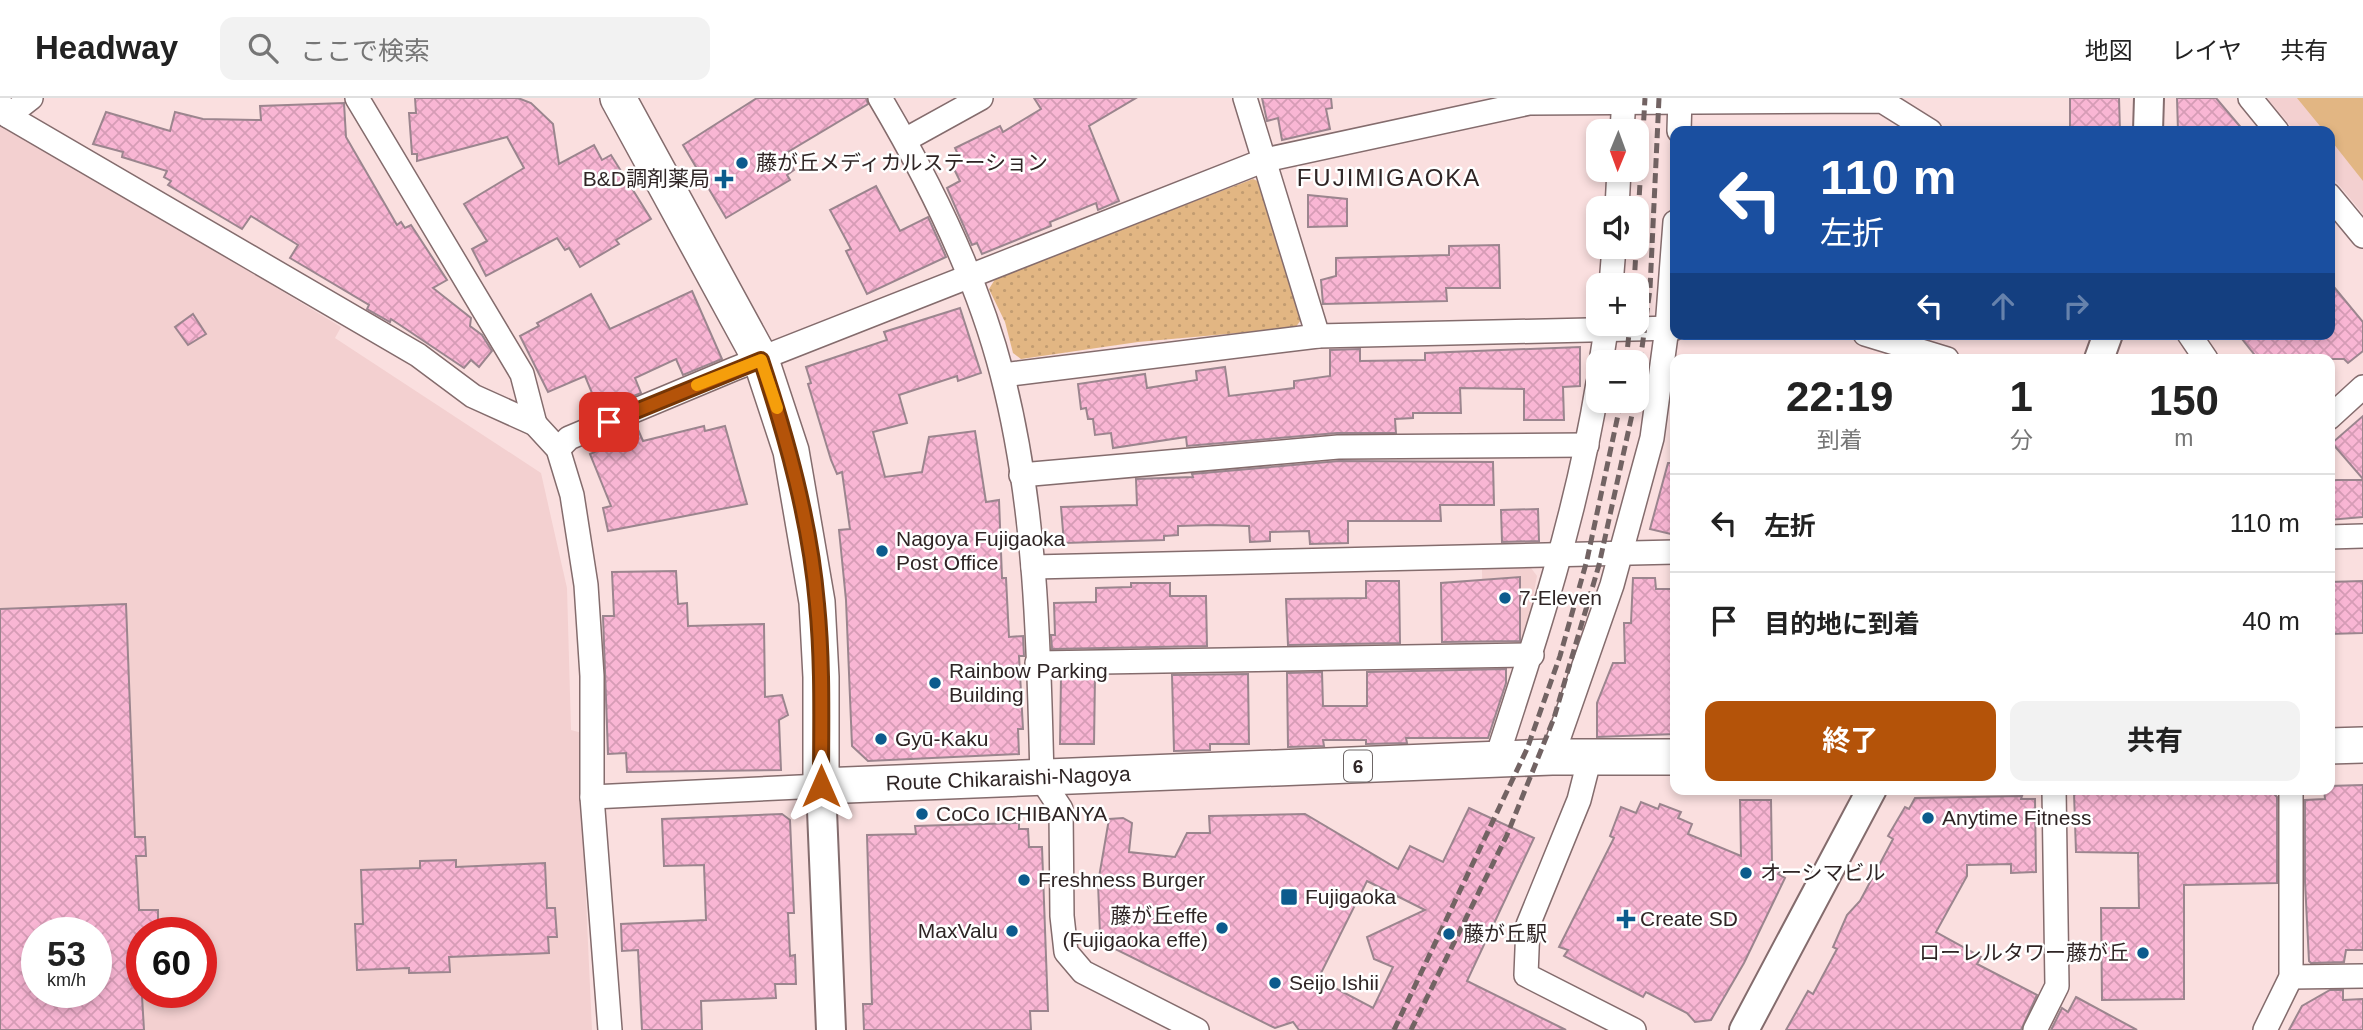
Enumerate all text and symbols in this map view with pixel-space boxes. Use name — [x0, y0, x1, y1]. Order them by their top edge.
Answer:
search box — [220, 17, 710, 80]
text: Headway — [35, 29, 178, 66]
icon: search — [244, 29, 282, 67]
text: ここで検索 — [300, 36, 430, 66]
text: 地図 — [2085, 37, 2133, 64]
text: レイヤ — [2171, 37, 2242, 64]
text: 共有 — [2280, 37, 2328, 64]
north arrow — [1586, 119, 1648, 182]
map controls — [1586, 119, 1649, 413]
text: 110 m — [1820, 150, 1956, 204]
place label: 藤が丘メディカルステーション — [756, 151, 1048, 174]
icon: left — [1705, 154, 1796, 245]
marker: 藤が丘メディカルステーション — [734, 155, 750, 171]
district label: FUJIMIGAOKA — [1297, 164, 1481, 191]
place label: B&D調剤薬局 — [583, 167, 710, 190]
marker: B&D調剤薬局 — [716, 171, 732, 187]
button: sound — [1586, 196, 1649, 259]
text: 左折 — [1820, 215, 1884, 251]
button: + — [1586, 273, 1649, 336]
icon: left — [1911, 287, 1949, 325]
icon: ahead — [1984, 287, 2022, 325]
icon: right — [2057, 287, 2095, 325]
button: − — [1586, 350, 1649, 413]
text: 22:19 — [1786, 373, 1893, 420]
text: 1 — [2009, 373, 2033, 420]
text: 150 — [2149, 377, 2219, 424]
pin — [579, 392, 639, 452]
icon: arrive — [590, 403, 628, 441]
text: m — [2174, 425, 2194, 451]
text: 到着 — [1817, 427, 1863, 453]
text: 分 — [2010, 427, 2033, 453]
icon: left — [1705, 504, 1743, 542]
text: 110 m — [2230, 508, 2300, 538]
text: 左折 — [1764, 511, 1816, 541]
place label: Nagoya Fujigaoka Post Office — [896, 527, 1066, 574]
marker: Nagoya Fujigaoka Post Office — [874, 543, 890, 559]
place label: 7-Eleven — [1519, 586, 1602, 609]
marker: 7-Eleven — [1497, 590, 1513, 606]
icon: arrive — [1705, 602, 1743, 640]
text: 40 m — [2242, 606, 2300, 636]
text: 目的地に到着 — [1764, 609, 1920, 639]
place label: Rainbow Parking Building — [949, 659, 1108, 706]
marker: Rainbow Parking Building — [927, 675, 943, 691]
button: 終了 — [1705, 701, 1996, 781]
button: 共有 — [2010, 701, 2300, 781]
place label: Gyū-Kaku — [895, 727, 988, 750]
marker: Gyū-Kaku — [873, 731, 889, 747]
position arrow — [784, 749, 858, 823]
road number: 6 — [1344, 750, 1372, 782]
street label: Route Chikaraishi-Nagoya — [885, 762, 1132, 794]
place label: CoCo ICHIBANYA — [936, 802, 1107, 825]
marker: CoCo ICHIBANYA — [914, 806, 930, 822]
place label: Anytime Fitness — [1942, 806, 2091, 829]
marker: Anytime Fitness — [1920, 810, 1936, 826]
place label: オーシマビル — [1760, 861, 1886, 884]
marker: オーシマビル — [1738, 865, 1754, 881]
place label: Freshness Burger — [1038, 868, 1205, 891]
marker: Freshness Burger — [1016, 872, 1032, 888]
place label: Fujigaoka — [1305, 885, 1396, 908]
marker: Fujigaoka — [1279, 887, 1299, 907]
place label: 藤が丘effe (Fujigaoka effe) — [1062, 904, 1208, 951]
place label: Create SD — [1640, 907, 1738, 930]
marker: Create SD — [1618, 911, 1634, 927]
speed limit sign: 60 — [126, 917, 217, 1008]
place label: MaxValu — [918, 919, 998, 942]
marker: 藤が丘effe (Fujigaoka effe) — [1214, 920, 1230, 936]
place label: 藤が丘駅 — [1463, 922, 1547, 945]
marker: MaxValu — [1004, 923, 1020, 939]
marker: 藤が丘駅 — [1441, 926, 1457, 942]
text: 53 — [47, 934, 86, 973]
place label: ローレルタワー藤が丘 — [1919, 941, 2129, 964]
marker: ローレルタワー藤が丘 — [2135, 945, 2151, 961]
text: km/h — [47, 970, 86, 990]
place label: Seijo Ishii — [1289, 971, 1379, 994]
marker: Seijo Ishii — [1267, 975, 1283, 991]

